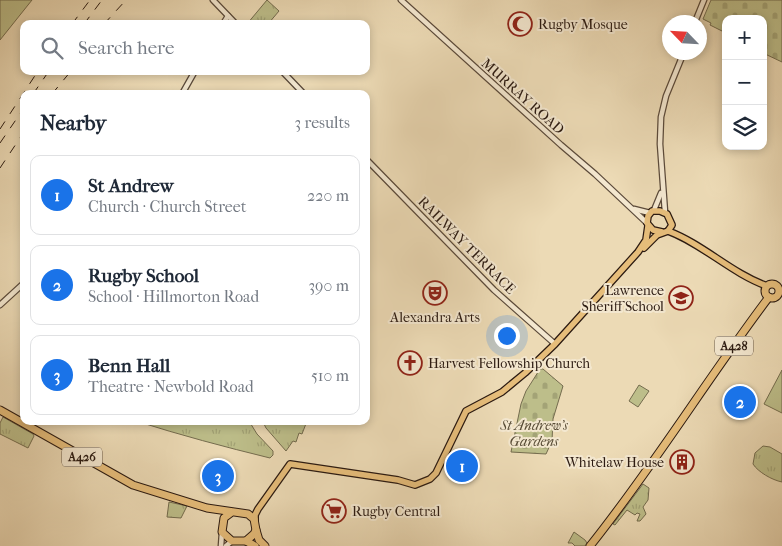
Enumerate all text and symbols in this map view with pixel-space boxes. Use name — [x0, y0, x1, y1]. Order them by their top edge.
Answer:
mosque icon: Rugby Mosque — [507, 11, 533, 37]
north arrow — [662, 15, 707, 60]
map controls — [722, 15, 767, 150]
button: + — [722, 15, 767, 60]
place label: Rugby Mosque — [538, 16, 628, 33]
search box — [20, 20, 370, 75]
icon: search — [38, 34, 66, 62]
text: Search here — [78, 37, 174, 59]
street label: MURRAY ROAD — [478, 55, 568, 138]
button: − — [722, 60, 767, 105]
button: layers — [722, 105, 767, 150]
text: Nearby — [40, 111, 106, 135]
text: 3 results — [294, 113, 350, 132]
text: St Andrew — [88, 175, 174, 197]
text: 1 — [54, 186, 60, 205]
text: 220 m — [307, 186, 349, 205]
street label: RAILWAY TERRACE — [414, 193, 519, 298]
text: Church · Church Street — [88, 197, 246, 216]
text: Rugby School — [88, 265, 199, 287]
text: 2 — [53, 276, 61, 295]
text: 390 m — [308, 276, 349, 295]
theatre icon: Alexandra Arts — [422, 280, 448, 306]
place label: Lawrence Sheriff School — [582, 282, 664, 315]
school or university icon: Lawrence Sheriff School — [668, 285, 694, 311]
text: School · Hillmorton Road — [88, 287, 259, 306]
place label: Alexandra Arts — [389, 309, 480, 326]
your location — [494, 323, 520, 349]
road number: A428 — [715, 336, 753, 356]
church icon: Harvest Fellowship Church — [397, 350, 423, 376]
text: Benn Hall — [88, 355, 170, 377]
place label: Harvest Fellowship Church — [428, 355, 590, 372]
text: 3 — [54, 366, 60, 385]
text: 510 m — [311, 366, 349, 385]
text: Theatre · Newbold Road — [88, 377, 254, 396]
pin: 2 — [724, 383, 756, 421]
park label: St Andrew's Gardens — [499, 417, 569, 450]
pin: 1 — [446, 447, 478, 485]
road number: A426 — [62, 448, 102, 467]
building icon: Whitelaw House — [669, 449, 695, 475]
place label: Whitelaw House — [564, 454, 664, 471]
pin: 3 — [202, 457, 234, 495]
supermarket icon: Rugby Central — [321, 498, 347, 524]
place label: Rugby Central — [352, 503, 441, 520]

